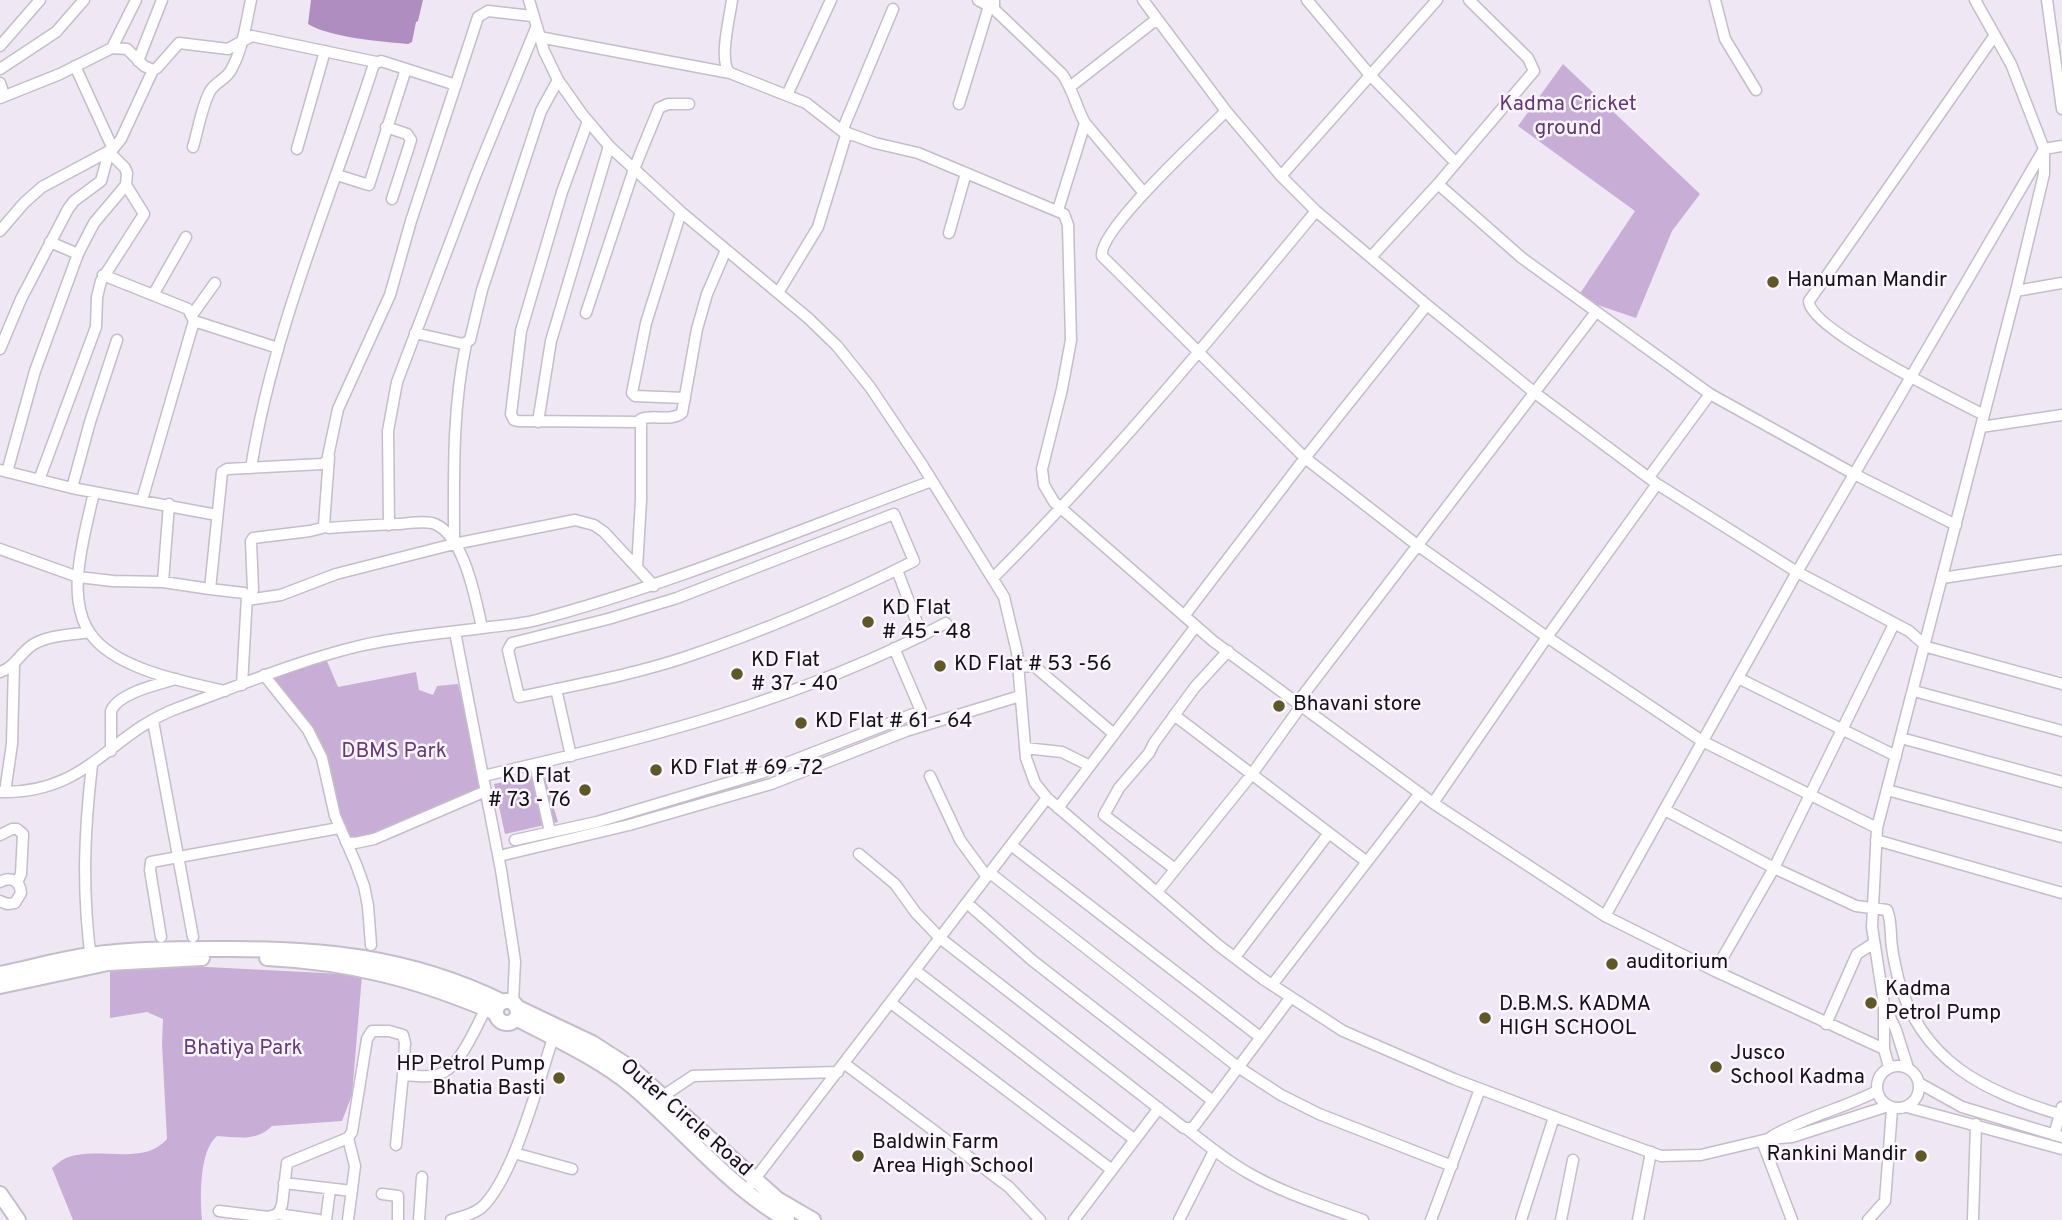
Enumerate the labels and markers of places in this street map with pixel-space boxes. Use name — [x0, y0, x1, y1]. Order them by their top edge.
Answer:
place label: Hanuman Mandir — [1787, 269, 1947, 295]
marker: Hanuman Mandir — [1765, 274, 1781, 290]
place label: KD Flat # 45 - 48 — [882, 597, 971, 647]
marker: KD Flat # 45 - 48 — [860, 614, 876, 630]
place label: KD Flat # 37 - 40 — [751, 649, 838, 699]
place label: KD Flat # 53 -56 — [954, 653, 1112, 679]
marker: KD Flat # 53 -56 — [932, 658, 948, 674]
marker: KD Flat # 37 - 40 — [729, 666, 745, 682]
place label: Bhavani store — [1293, 693, 1421, 719]
marker: Bhavani store — [1271, 698, 1287, 714]
place label: KD Flat # 61 - 64 — [815, 710, 972, 736]
marker: KD Flat # 61 - 64 — [793, 715, 809, 731]
place label: KD Flat # 69 -72 — [670, 757, 823, 783]
marker: KD Flat # 69 -72 — [648, 762, 664, 778]
place label: KD Flat # 73 - 76 — [488, 765, 571, 815]
marker: KD Flat # 73 - 76 — [577, 782, 593, 798]
place label: auditorium — [1626, 951, 1728, 977]
marker: auditorium — [1604, 956, 1620, 972]
place label: Kadma Petrol Pump — [1885, 978, 2001, 1028]
place label: D.B.M.S. KADMA HIGH SCHOOL — [1499, 993, 1651, 1043]
marker: Kadma Petrol Pump — [1863, 995, 1879, 1011]
marker: D.B.M.S. KADMA HIGH SCHOOL — [1477, 1010, 1493, 1026]
place label: Jusco School Kadma — [1730, 1042, 1865, 1092]
place label: HP Petrol Pump Bhatia Basti — [396, 1053, 545, 1103]
marker: Jusco School Kadma — [1708, 1059, 1724, 1075]
marker: HP Petrol Pump Bhatia Basti — [551, 1070, 567, 1086]
place label: Baldwin Farm Area High School — [872, 1131, 1034, 1181]
place label: Rankini Mandir — [1767, 1143, 1907, 1169]
marker: Baldwin Farm Area High School — [850, 1148, 866, 1164]
marker: Rankini Mandir — [1913, 1148, 1929, 1164]

